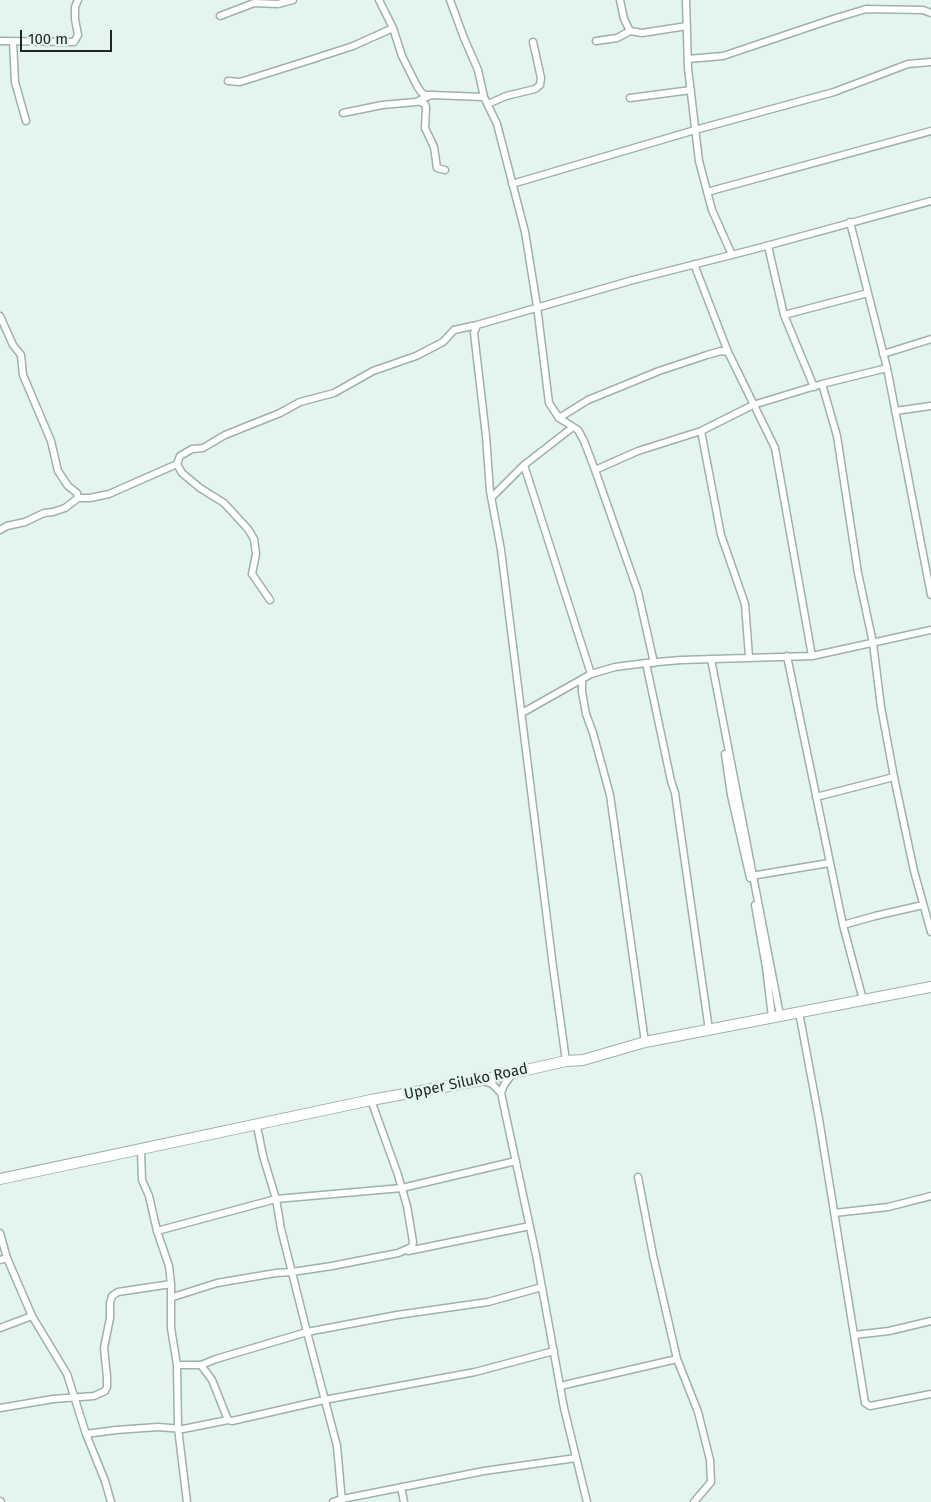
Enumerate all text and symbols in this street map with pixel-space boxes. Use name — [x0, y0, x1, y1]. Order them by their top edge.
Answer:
scale bar — [22, 20, 115, 52]
text: 100 m — [28, 30, 68, 48]
street label: Upper Siluko Road — [402, 1060, 530, 1104]

